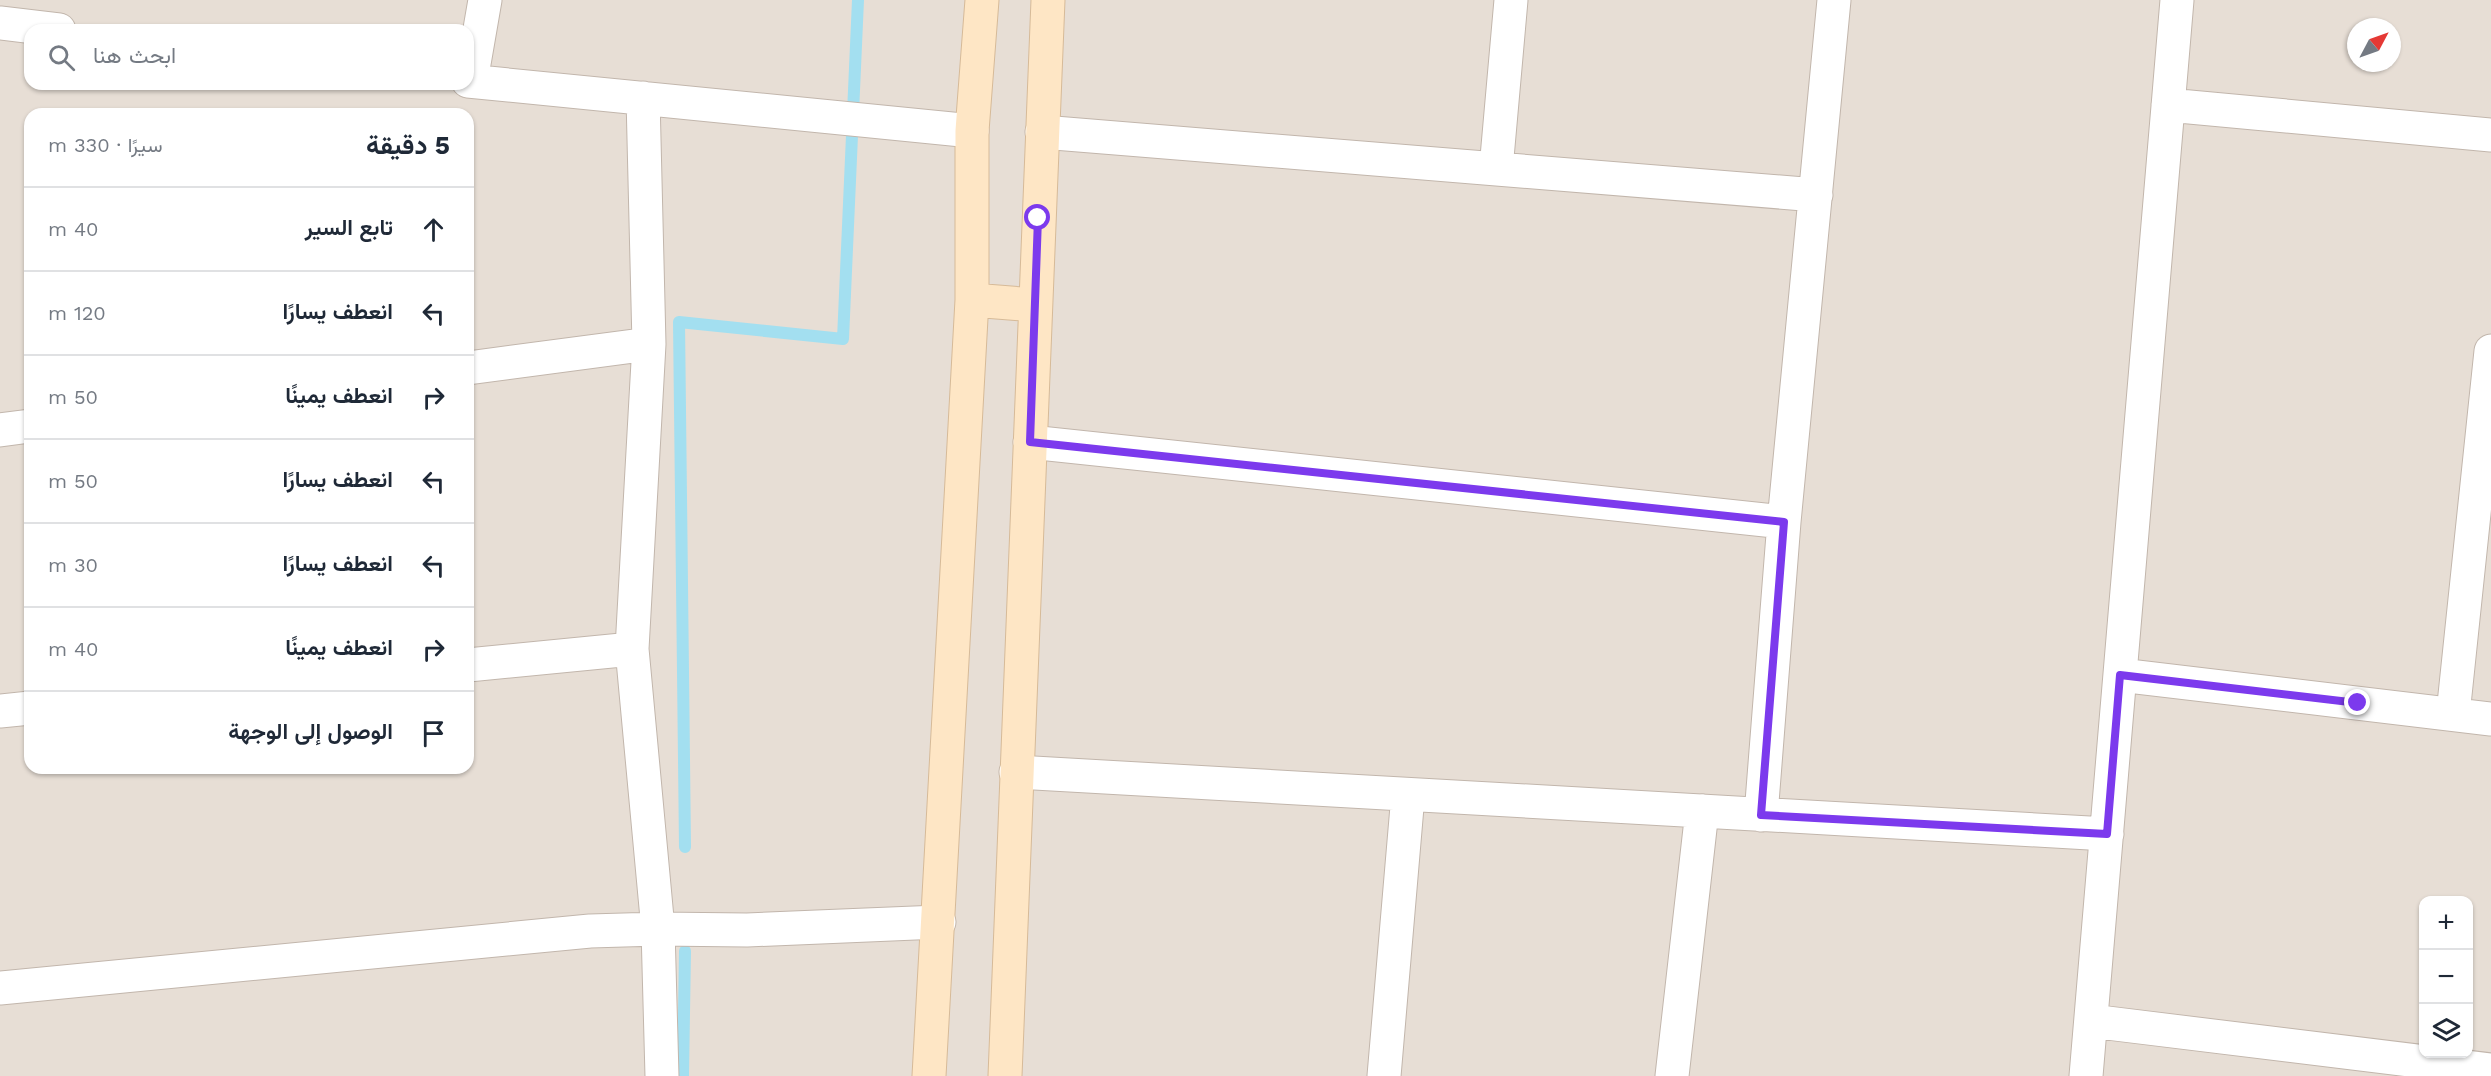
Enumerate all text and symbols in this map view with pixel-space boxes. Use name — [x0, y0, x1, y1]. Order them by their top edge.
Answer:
north arrow — [2347, 18, 2401, 72]
search box — [24, 24, 474, 90]
icon: search — [45, 41, 78, 74]
text: ابحث هنا — [93, 43, 176, 68]
text: 5 دقيقة — [366, 130, 450, 160]
text: سيرًا · 330 m — [48, 133, 163, 157]
route start — [1024, 204, 1050, 230]
icon: ahead — [417, 213, 450, 246]
text: تابع السير — [305, 215, 393, 240]
text: 40 m — [48, 217, 99, 241]
icon: left — [417, 297, 450, 330]
text: انعطف يسارًا — [283, 299, 393, 324]
text: 120 m — [48, 301, 106, 325]
icon: right — [417, 381, 450, 414]
text: انعطف يمينًا — [285, 383, 393, 408]
text: 50 m — [48, 385, 98, 409]
icon: left — [417, 465, 450, 498]
text: انعطف يسارًا — [283, 467, 393, 492]
text: 50 m — [48, 469, 98, 493]
icon: left — [417, 549, 450, 582]
text: انعطف يسارًا — [283, 551, 393, 576]
text: 30 m — [48, 553, 98, 577]
icon: right — [417, 633, 450, 666]
text: انعطف يمينًا — [285, 635, 393, 660]
text: 40 m — [48, 637, 99, 661]
route end — [2344, 689, 2370, 715]
icon: arrive — [417, 717, 450, 750]
text: الوصول إلى الوجهة — [228, 719, 393, 744]
map controls — [2419, 896, 2473, 1058]
button: + — [2419, 896, 2473, 950]
button: − — [2419, 950, 2473, 1004]
button: layers — [2419, 1004, 2473, 1058]

